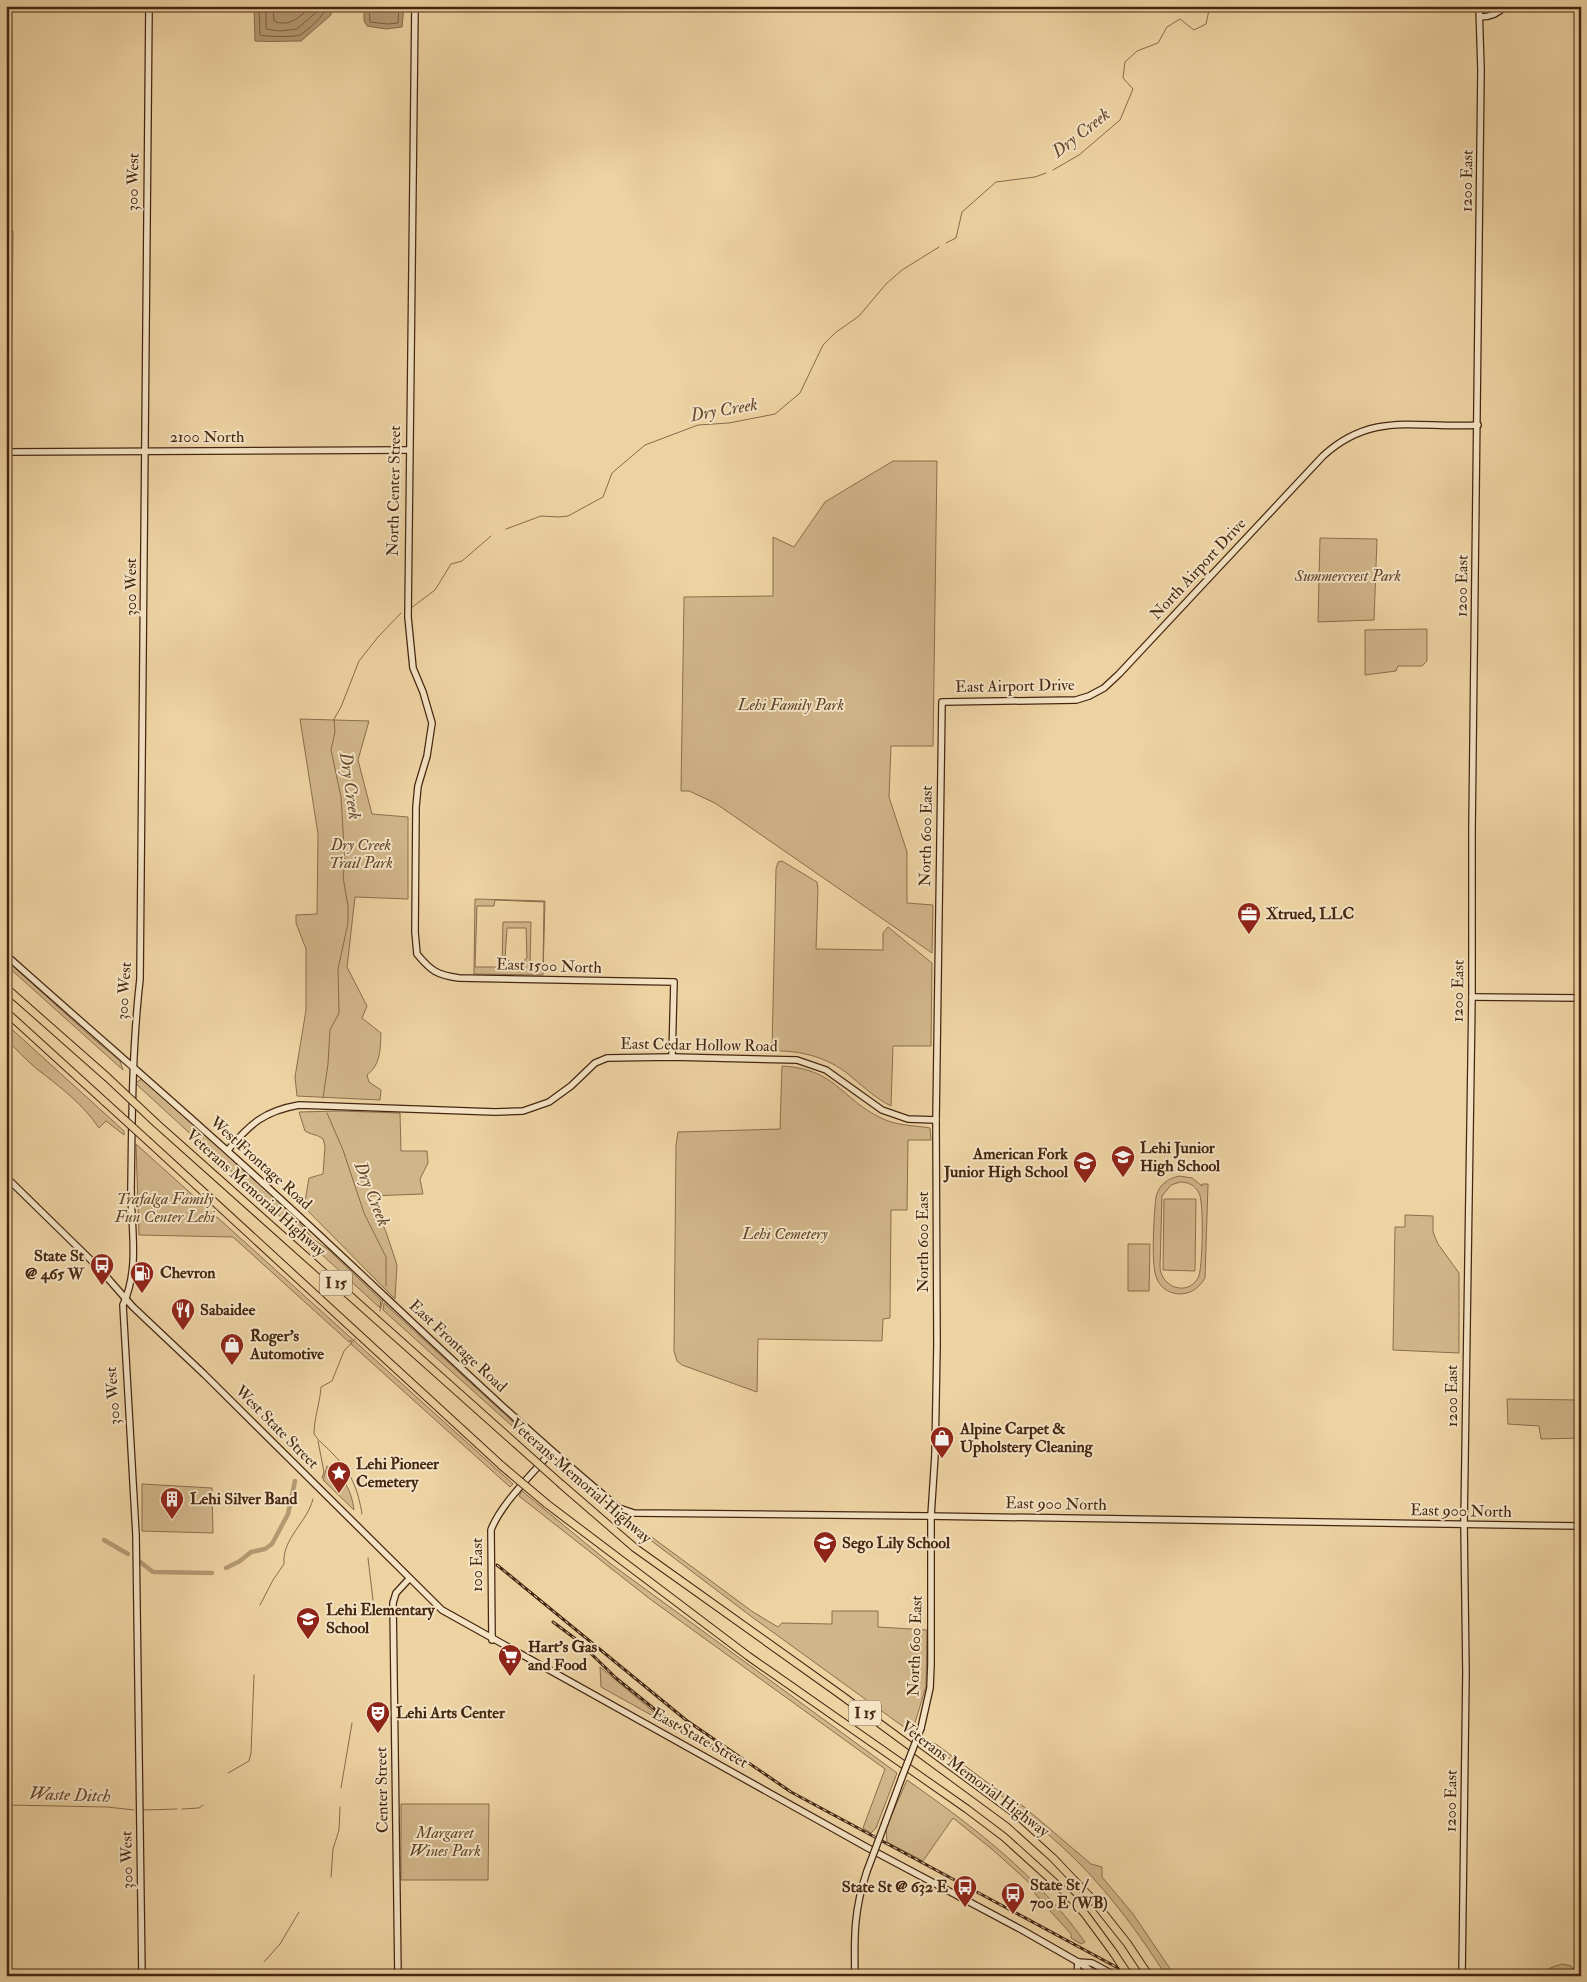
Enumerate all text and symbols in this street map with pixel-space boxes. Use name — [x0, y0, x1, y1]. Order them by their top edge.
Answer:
water label: Dry Creek — [1046, 103, 1115, 164]
street label: 1200 East — [1456, 150, 1478, 212]
street label: 300 West — [122, 153, 144, 211]
water label: Dry Creek — [688, 393, 759, 427]
street label: North Center Street — [383, 425, 405, 557]
street label: 2100 North — [170, 427, 245, 447]
street label: North Airport Drive — [1146, 514, 1251, 625]
street label: 1200 East — [1451, 555, 1473, 617]
street label: 300 West — [121, 558, 141, 616]
park label: Summercrest Park — [1294, 566, 1402, 586]
street label: East Airport Drive — [955, 675, 1075, 698]
park label: Lehi Family Park — [737, 695, 845, 715]
water label: Dry Creek — [334, 750, 366, 821]
street label: North 600 East — [915, 785, 937, 887]
park label: Dry Creek Trail Park — [329, 835, 393, 873]
office icon: Xtrued, LLC — [1236, 901, 1262, 935]
place label: Xtrued, LLC — [1266, 904, 1354, 924]
street label: East 1500 North — [496, 954, 603, 978]
street label: 1200 East — [1447, 960, 1469, 1022]
street label: 300 West — [112, 961, 136, 1021]
street label: East Cedar Hollow Road — [620, 1034, 778, 1056]
street label: West Frontage Road — [205, 1111, 316, 1214]
street label: Veterans Memorial Highway — [182, 1125, 331, 1262]
place label: Lehi Junior High School — [1140, 1138, 1221, 1177]
place label: American Fork Junior High School — [943, 1144, 1069, 1183]
school or university icon: Lehi Junior High School — [1110, 1144, 1136, 1178]
school or university icon: American Fork Junior High School — [1072, 1150, 1098, 1184]
water label: Dry Creek — [348, 1157, 395, 1230]
park label: Trafalga Family Fun Center Lehi — [114, 1189, 216, 1227]
street label: North 600 East — [913, 1191, 933, 1293]
park label: Lehi Cemetery — [741, 1224, 828, 1244]
place label: State St @ 465 W — [25, 1246, 86, 1284]
bus stop icon: State St @ 465 W — [89, 1252, 115, 1286]
fuel station icon: Chevron — [129, 1260, 155, 1294]
place label: Chevron — [160, 1263, 216, 1283]
road number: I 15 — [320, 1270, 352, 1296]
street label: East Frontage Road — [405, 1295, 511, 1397]
restaurant icon: Sabaidee — [170, 1297, 196, 1331]
place label: Sabaidee — [200, 1300, 256, 1320]
place label: Roger's Automotive — [249, 1326, 324, 1364]
shop icon: Roger's Automotive — [219, 1332, 245, 1366]
street label: 1200 East — [1442, 1365, 1462, 1427]
street label: 300 West — [101, 1366, 125, 1426]
street label: West State Street — [230, 1380, 323, 1473]
street label: Veterans Memorial Highway — [506, 1414, 657, 1549]
place label: Alpine Carpet & Upholstery Cleaning — [959, 1419, 1094, 1458]
shop icon: Alpine Carpet & Upholstery Cleaning — [929, 1425, 955, 1459]
place label: Lehi Pioneer Cemetery — [356, 1454, 440, 1493]
place icon: Lehi Pioneer Cemetery — [326, 1460, 352, 1494]
building icon: Lehi Silver Band — [159, 1486, 185, 1520]
place label: Lehi Silver Band — [190, 1489, 297, 1509]
street label: East 900 North — [1005, 1493, 1107, 1515]
street label: East 900 North — [1410, 1500, 1512, 1522]
school or university icon: Sego Lily School — [812, 1530, 838, 1564]
place label: Sego Lily School — [842, 1533, 951, 1554]
street label: 100 East — [467, 1538, 487, 1592]
street label: North 600 East — [903, 1595, 927, 1697]
place label: Lehi Elementary School — [326, 1600, 435, 1638]
school or university icon: Lehi Elementary School — [295, 1606, 321, 1640]
place label: Hart's Gas and Food — [528, 1637, 598, 1675]
supermarket icon: Hart's Gas and Food — [497, 1643, 523, 1677]
theatre icon: Lehi Arts Center — [365, 1700, 391, 1734]
road number: I 15 — [849, 1700, 881, 1726]
place label: Lehi Arts Center — [396, 1703, 506, 1723]
street label: East State Street — [649, 1703, 751, 1773]
street label: Veterans Memorial Highway — [897, 1717, 1054, 1842]
street label: Center Street — [371, 1747, 393, 1833]
street label: 1200 East — [1440, 1770, 1462, 1832]
water label: Waste Ditch — [29, 1782, 111, 1808]
park label: Margaret Wines Park — [409, 1823, 481, 1861]
street label: 300 West — [116, 1831, 138, 1889]
bus stop icon: State St @ 632 E — [952, 1874, 978, 1908]
place label: State St / 700 E (WB) — [1030, 1875, 1108, 1913]
place label: State St @ 632 E — [842, 1877, 948, 1897]
bus stop icon: State St / 700 E (WB) — [1000, 1881, 1026, 1915]

